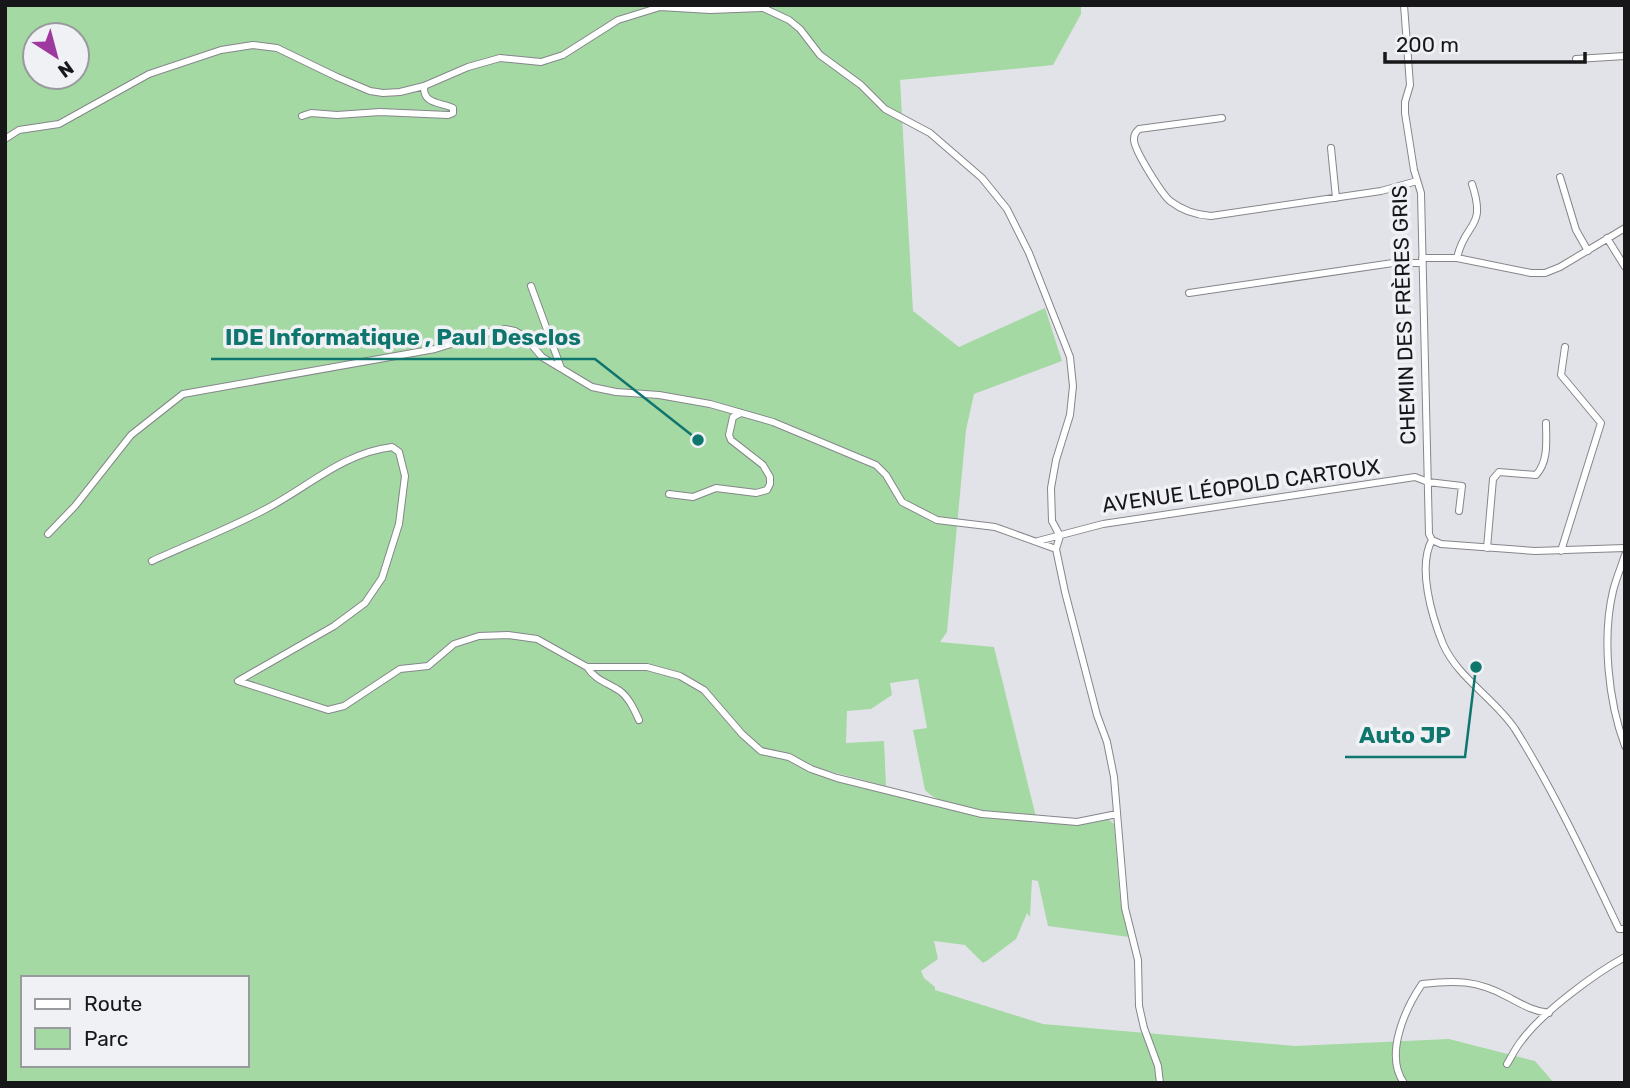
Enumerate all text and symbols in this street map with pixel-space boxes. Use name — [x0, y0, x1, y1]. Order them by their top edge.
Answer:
north arrow — [21, 21, 91, 91]
scale bar — [1385, 21, 1584, 65]
text: 200 m — [1396, 32, 1459, 57]
text: N — [53, 56, 78, 83]
street label: CHEMIN DES FRÈRES GRIS — [1386, 185, 1421, 445]
callout: IDE Informatique , Paul Desclos — [211, 315, 595, 359]
text: IDE Informatique , Paul Desclos — [225, 323, 581, 351]
street label: AVENUE LÉOPOLD CARTOUX — [1101, 454, 1381, 517]
callout: Auto JP — [1345, 713, 1465, 757]
text: Auto JP — [1359, 721, 1451, 749]
legend — [21, 976, 248, 1067]
text: Route — [84, 991, 142, 1016]
text: Parc — [84, 1026, 128, 1051]

